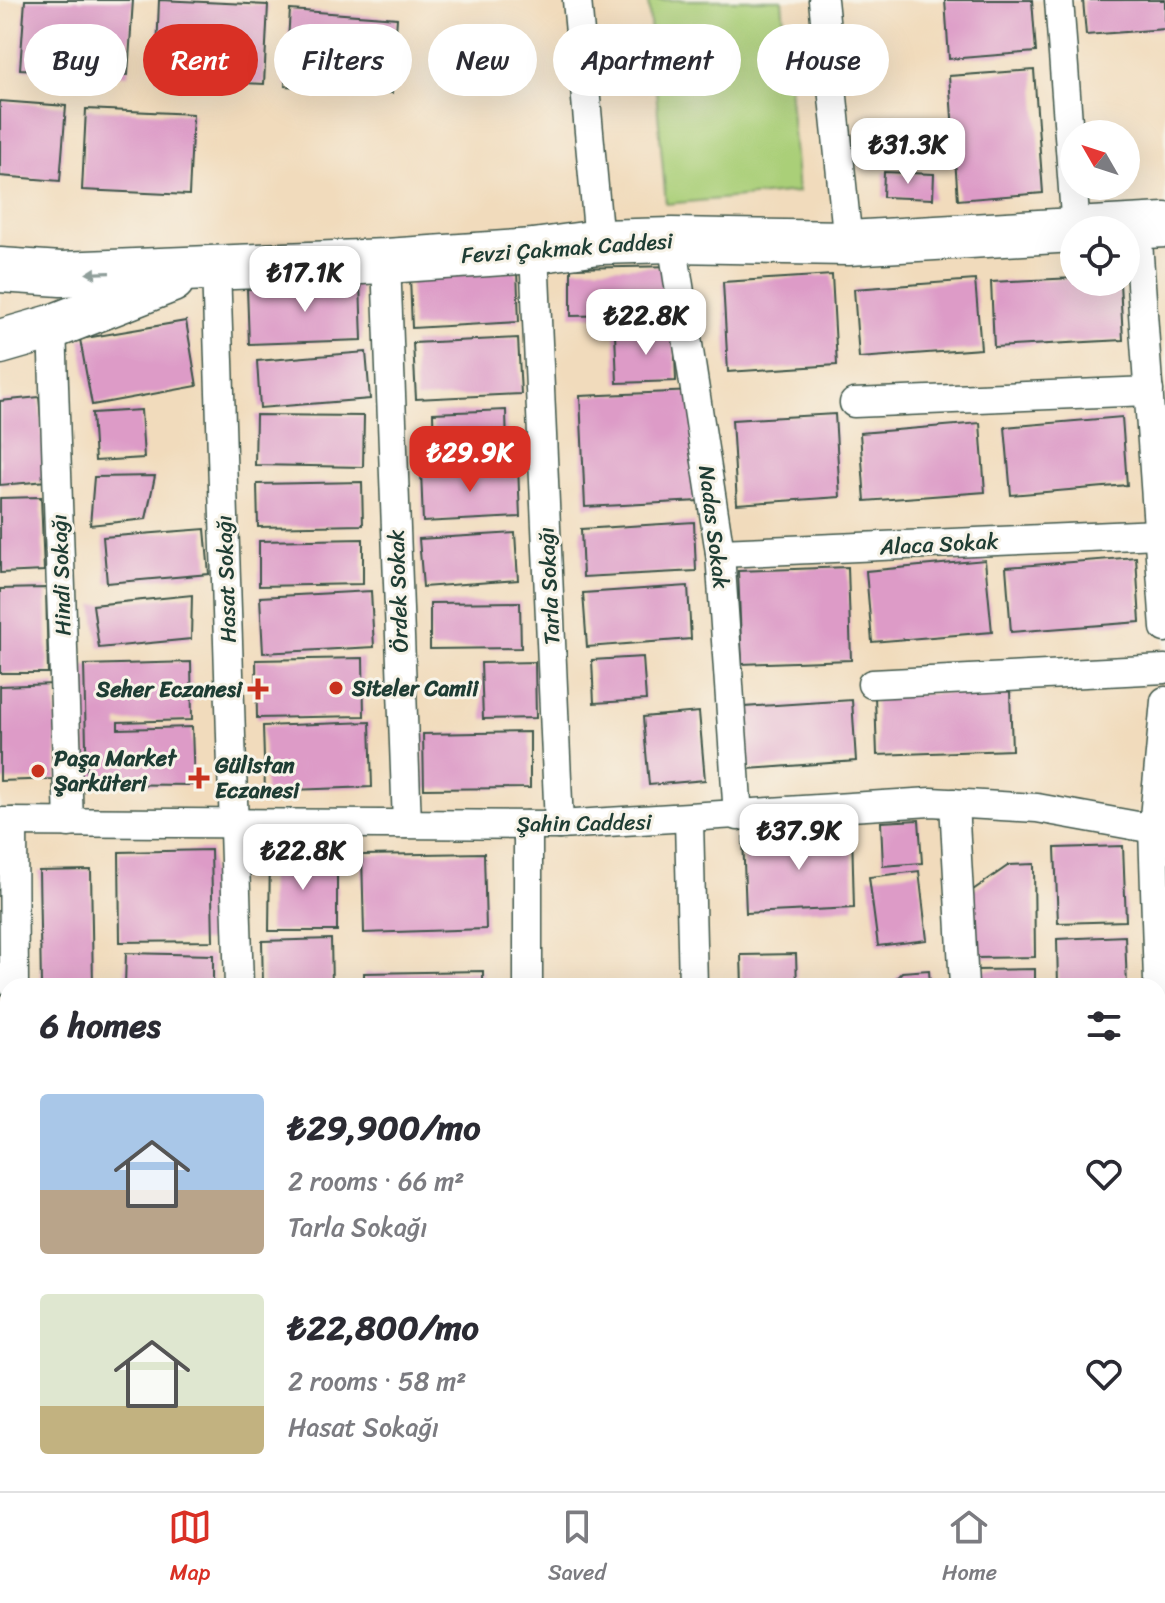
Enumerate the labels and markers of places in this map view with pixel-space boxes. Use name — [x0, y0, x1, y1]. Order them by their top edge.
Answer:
pin: ₺31.3K — [843, 118, 973, 186]
pin: ₺17.1K — [240, 246, 370, 314]
pin: ₺22.8K — [581, 289, 711, 357]
pin: ₺29.9K — [405, 426, 535, 494]
place label: Siteler Camii — [351, 669, 479, 708]
place label: Seher Eczanesi — [95, 670, 244, 709]
marker: Siteler Camii — [327, 679, 345, 697]
marker: Seher Eczanesi — [249, 680, 267, 698]
place label: Paşa Market Şarküteri — [53, 739, 177, 803]
place label: Gülistan Eczanesi — [214, 746, 300, 810]
marker: Paşa Market Şarküteri — [29, 762, 47, 780]
marker: Gülistan Eczanesi — [190, 769, 208, 787]
pin: ₺37.9K — [734, 804, 864, 872]
pin: ₺22.8K — [238, 824, 368, 892]

